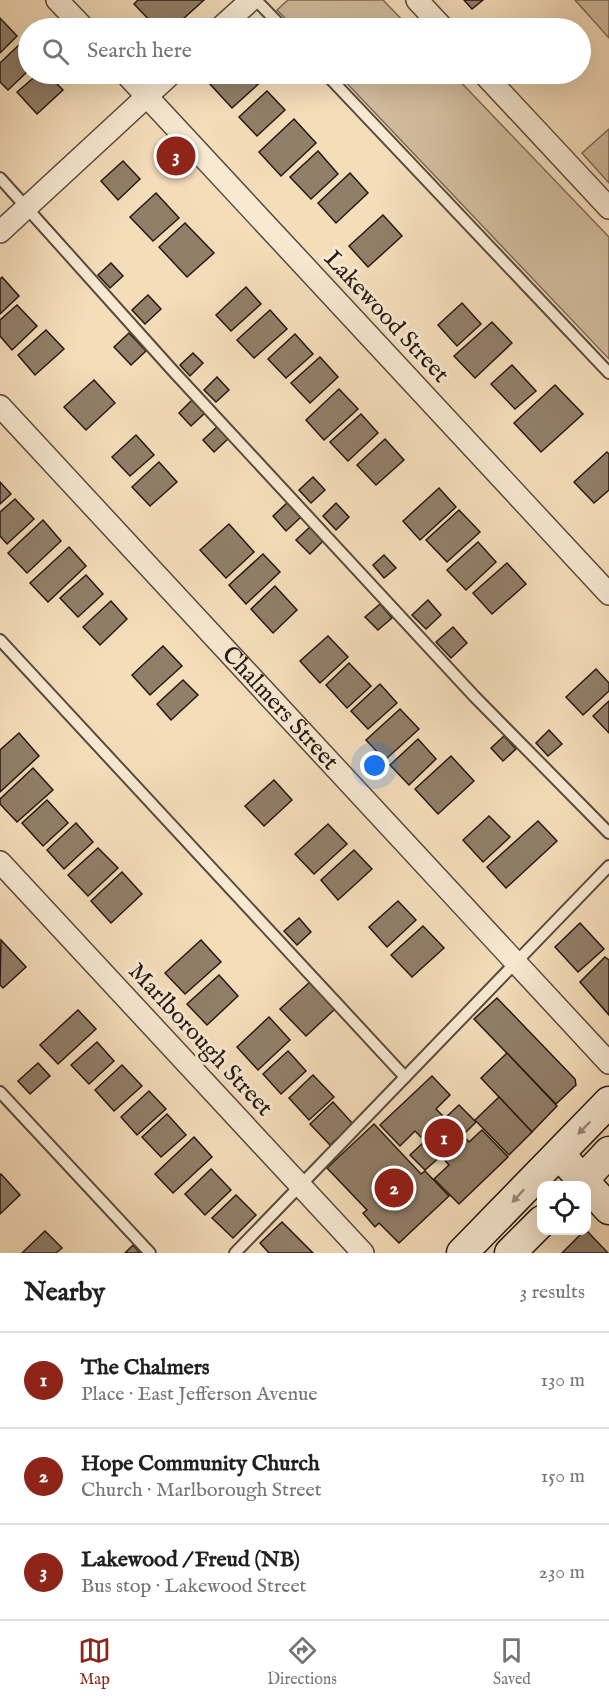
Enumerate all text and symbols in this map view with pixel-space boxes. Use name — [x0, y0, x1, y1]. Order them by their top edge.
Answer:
search box — [18, 18, 591, 84]
icon: search — [39, 35, 72, 68]
text: Search here — [87, 37, 192, 65]
pin: 3 — [156, 134, 195, 178]
street label: Lakewood Street — [317, 244, 455, 390]
street label: Chalmers Street — [215, 639, 345, 777]
your location — [360, 751, 389, 780]
street label: Marlborough Street — [121, 957, 279, 1123]
pin: 1 — [424, 1116, 464, 1160]
one-way arrow — [578, 1120, 591, 1135]
pin: 2 — [374, 1166, 414, 1210]
map controls — [537, 1181, 591, 1235]
button: locate — [537, 1181, 591, 1235]
one-way arrow — [511, 1188, 525, 1203]
text: Nearby — [24, 1276, 105, 1309]
text: 3 results — [520, 1280, 585, 1305]
text: The Chalmers — [81, 1354, 209, 1382]
text: 1 — [40, 1368, 47, 1393]
text: 130 m — [540, 1368, 585, 1393]
text: Place · East Jefferson Avenue — [81, 1382, 318, 1407]
text: Hope Community Church — [81, 1450, 320, 1478]
text: 2 — [39, 1464, 48, 1489]
text: 150 m — [541, 1464, 585, 1489]
text: Church · Marlborough Street — [81, 1478, 322, 1503]
text: Lakewood / Freud (NB) — [81, 1546, 300, 1574]
text: 3 — [40, 1560, 47, 1585]
text: 230 m — [539, 1560, 585, 1585]
text: Bus stop · Lakewood Street — [81, 1574, 307, 1599]
tab: Map — [78, 1634, 111, 1690]
tab: Directions — [267, 1634, 337, 1690]
tab: Saved — [493, 1634, 531, 1690]

